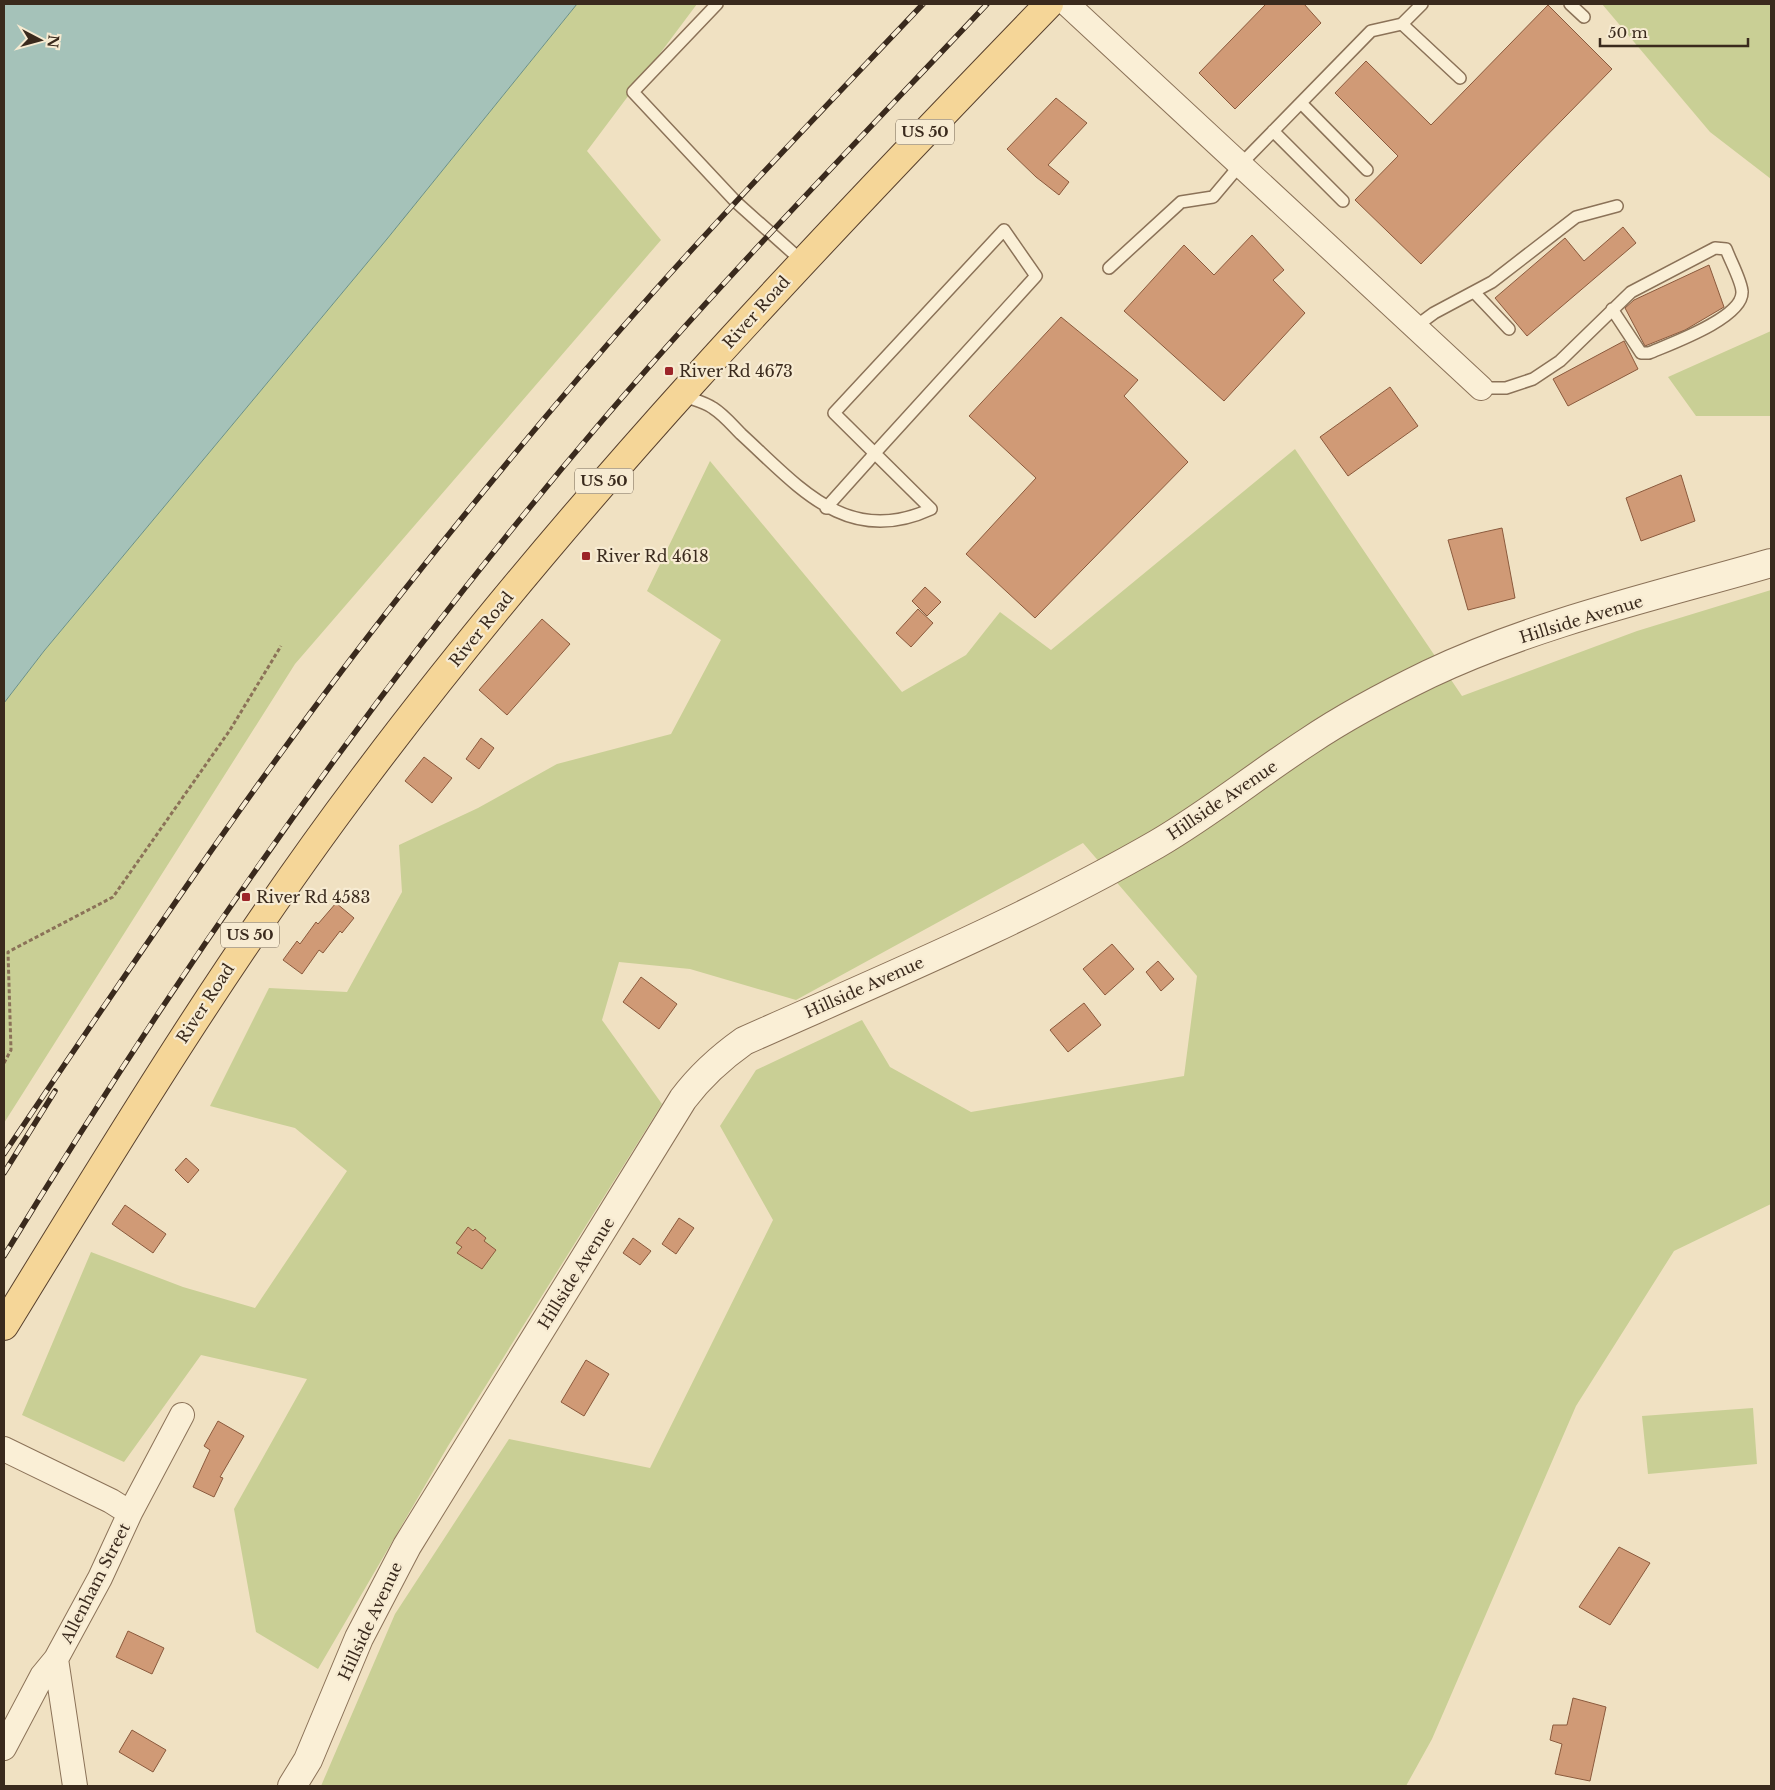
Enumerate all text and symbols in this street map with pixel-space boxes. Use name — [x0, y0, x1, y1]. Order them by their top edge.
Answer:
north arrow — [15, 15, 65, 65]
scale bar — [1600, 15, 1748, 47]
text: 50 m — [1608, 23, 1648, 42]
text: N — [43, 34, 63, 49]
road number: US 50 — [896, 120, 954, 144]
street label: River Road — [718, 271, 794, 352]
place label: River Rd 4673 — [679, 361, 793, 381]
marker: River Rd 4673 — [663, 365, 675, 377]
road number: US 50 — [575, 468, 633, 494]
place label: River Rd 4618 — [596, 546, 709, 566]
marker: River Rd 4618 — [580, 550, 592, 562]
street label: River Road — [445, 587, 518, 671]
street label: Hillside Avenue — [1517, 591, 1645, 647]
street label: Hillside Avenue — [1163, 756, 1281, 844]
place label: River Rd 4583 — [256, 887, 370, 907]
marker: River Rd 4583 — [240, 891, 252, 903]
road number: US 50 — [221, 922, 279, 948]
street label: Hillside Avenue — [801, 952, 927, 1022]
street label: River Road — [172, 959, 238, 1047]
street label: Hillside Avenue — [534, 1213, 618, 1333]
street label: Allenham Street — [56, 1519, 134, 1648]
street label: Hillside Avenue — [334, 1559, 406, 1683]

